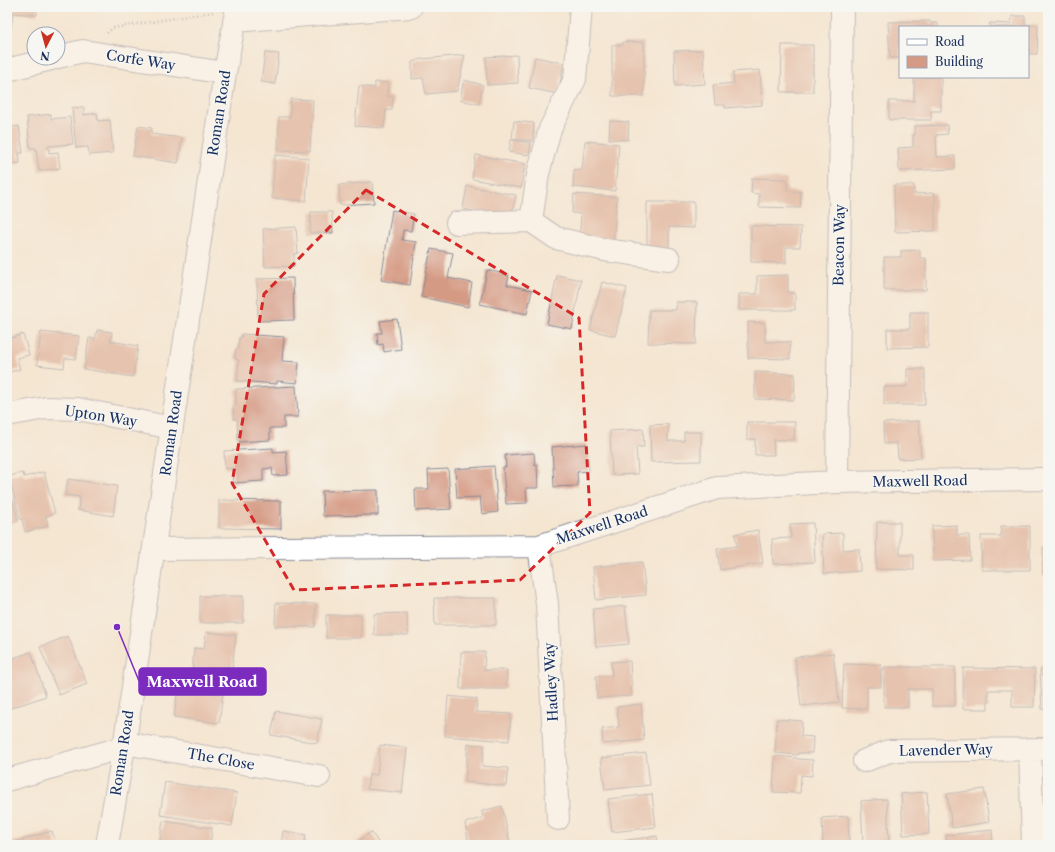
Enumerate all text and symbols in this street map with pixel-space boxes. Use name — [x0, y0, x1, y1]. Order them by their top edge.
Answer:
north arrow — [26, 26, 66, 66]
legend — [899, 26, 1029, 78]
text: Road — [935, 34, 965, 49]
street label: Corfe Way — [105, 46, 177, 74]
text: N — [39, 48, 50, 63]
text: Building — [935, 54, 983, 69]
street label: Roman Road — [203, 69, 235, 157]
street label: Beacon Way — [829, 204, 849, 286]
street label: Roman Road — [156, 389, 186, 477]
street label: Upton Way — [63, 401, 139, 431]
street label: Maxwell Road — [872, 471, 968, 491]
street label: Maxwell Road — [554, 502, 651, 548]
street label: Hadley Way — [540, 642, 562, 722]
callout: Maxwell Road — [139, 668, 266, 695]
text: Maxwell Road — [146, 672, 258, 691]
street label: Roman Road — [106, 709, 138, 797]
street label: Lavender Way — [899, 740, 993, 760]
street label: The Close — [186, 744, 256, 774]

